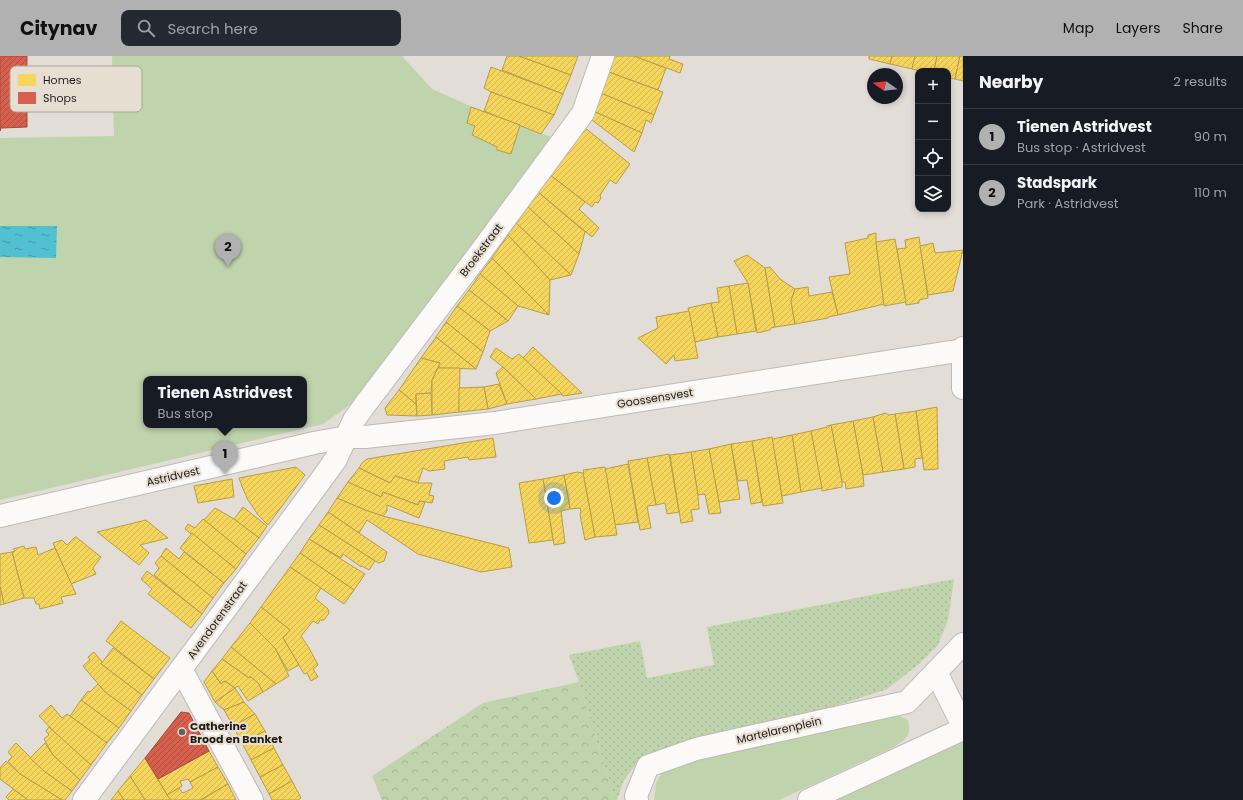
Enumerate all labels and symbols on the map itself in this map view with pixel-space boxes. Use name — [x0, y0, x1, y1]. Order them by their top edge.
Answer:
legend — [10, 66, 142, 112]
north arrow — [867, 68, 903, 104]
text: Homes — [43, 72, 82, 88]
text: Shops — [43, 90, 77, 106]
street label: Broekstraat — [456, 220, 506, 280]
pin: 2 — [215, 234, 241, 267]
street label: Goossensvest — [616, 384, 694, 412]
pin: 1 — [212, 441, 238, 474]
street label: Astridvest — [145, 462, 201, 490]
your location — [544, 488, 564, 508]
street label: Avendorenstraat — [183, 578, 251, 662]
street label: Martelarenplein — [735, 712, 823, 748]
place label: Catherine Brood en Banket — [190, 718, 283, 747]
marker: Catherine Brood en Banket — [177, 727, 187, 737]

